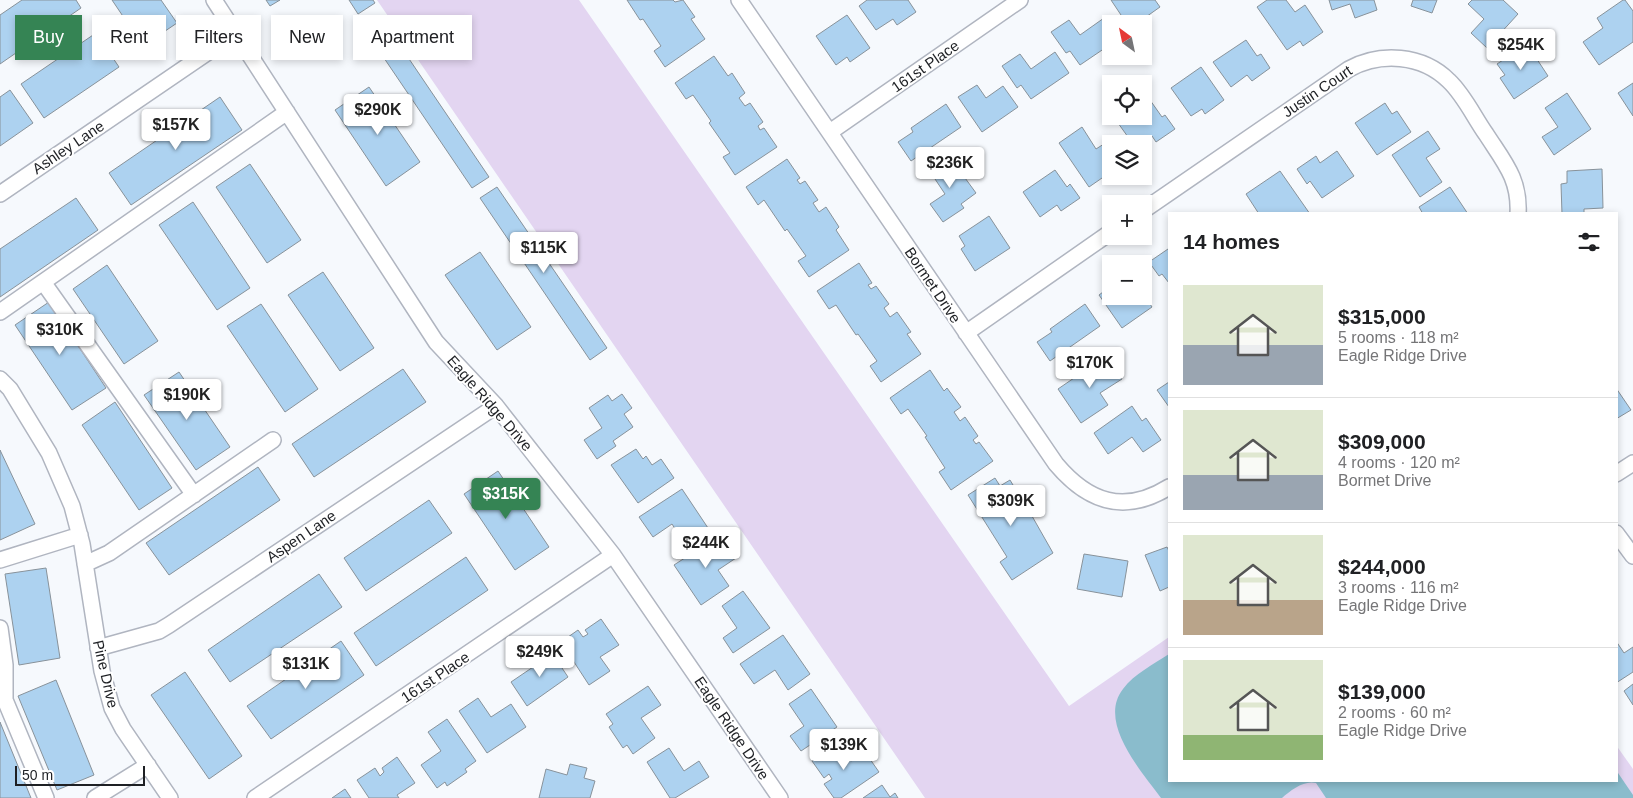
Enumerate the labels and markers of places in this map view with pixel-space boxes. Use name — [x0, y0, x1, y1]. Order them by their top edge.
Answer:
pin: $254K — [1486, 28, 1556, 71]
pin: $290K — [343, 94, 413, 136]
pin: $157K — [141, 108, 211, 151]
pin: $236K — [915, 146, 985, 189]
pin: $115K — [509, 232, 579, 274]
pin: $310K — [25, 314, 95, 356]
pin: $170K — [1055, 346, 1125, 389]
pin: $190K — [152, 378, 222, 421]
pin: $315K — [471, 478, 541, 520]
pin: $309K — [976, 484, 1046, 527]
pin: $244K — [671, 526, 741, 569]
pin: $249K — [505, 636, 575, 678]
pin: $131K — [271, 648, 341, 690]
pin: $139K — [809, 728, 879, 771]

